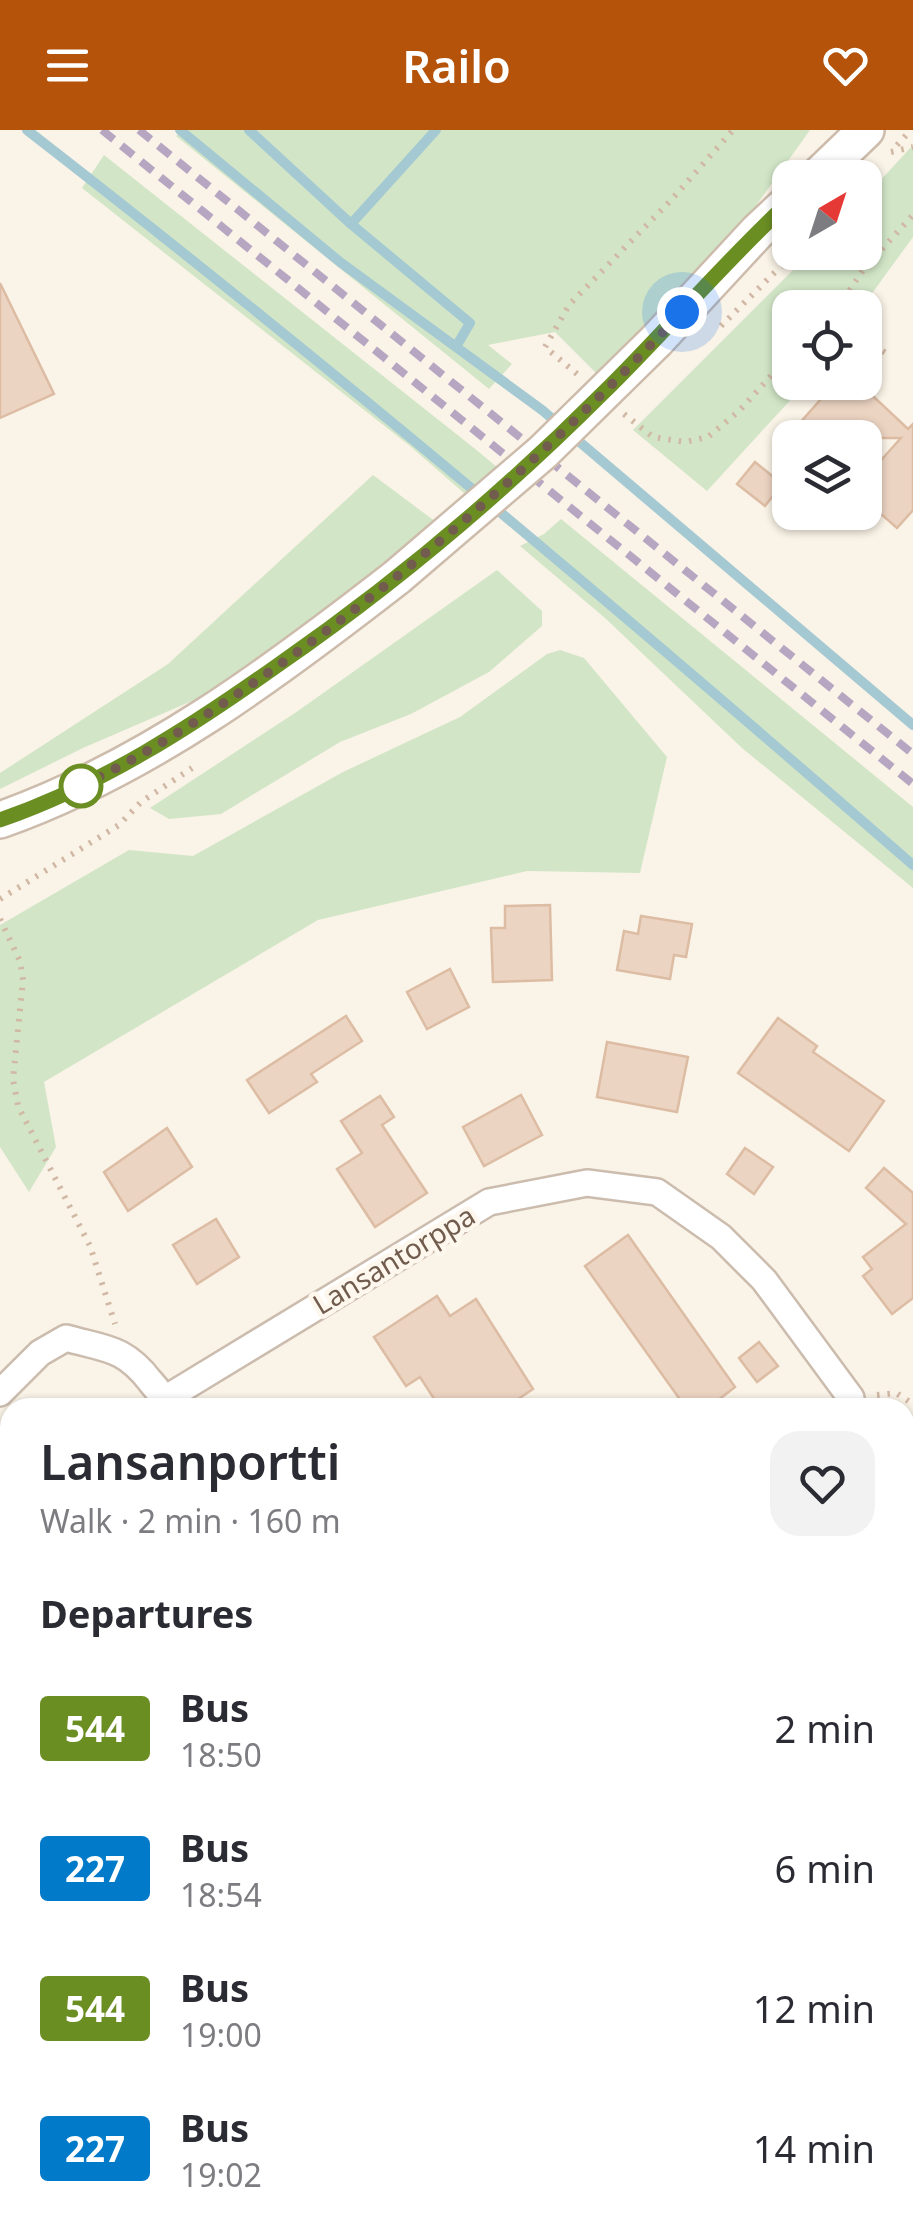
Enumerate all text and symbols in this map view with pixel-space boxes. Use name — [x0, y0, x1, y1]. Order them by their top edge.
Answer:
text: Railo — [402, 35, 511, 96]
icon: menu — [40, 38, 95, 93]
icon: heart — [818, 38, 873, 93]
north arrow — [772, 160, 882, 270]
map controls — [772, 160, 882, 530]
your location — [657, 287, 707, 337]
button: locate — [772, 290, 882, 400]
button: layers — [772, 420, 882, 530]
unlabelled marker — [60, 765, 102, 807]
street label: Lansantorppa — [305, 1196, 482, 1323]
text: Lansanportti — [40, 1429, 340, 1494]
button: heart — [770, 1431, 875, 1536]
text: Walk · 2 min · 160 m — [40, 1499, 341, 1542]
text: Departures — [40, 1587, 253, 1639]
text: Bus — [180, 1681, 249, 1733]
text: 2 min — [775, 1702, 875, 1754]
text: 544 — [65, 1705, 125, 1752]
text: 18:50 — [180, 1733, 262, 1776]
text: Bus — [180, 1821, 249, 1873]
text: 6 min — [775, 1842, 875, 1894]
text: 227 — [65, 1845, 125, 1892]
text: 18:54 — [180, 1873, 262, 1916]
text: Bus — [180, 1961, 249, 2013]
text: 12 min — [753, 1982, 875, 2034]
text: 544 — [65, 1985, 125, 2032]
text: 19:00 — [180, 2013, 262, 2056]
text: Bus — [180, 2101, 249, 2153]
text: 14 min — [753, 2122, 875, 2174]
text: 227 — [65, 2125, 125, 2172]
text: 19:02 — [180, 2153, 262, 2196]

